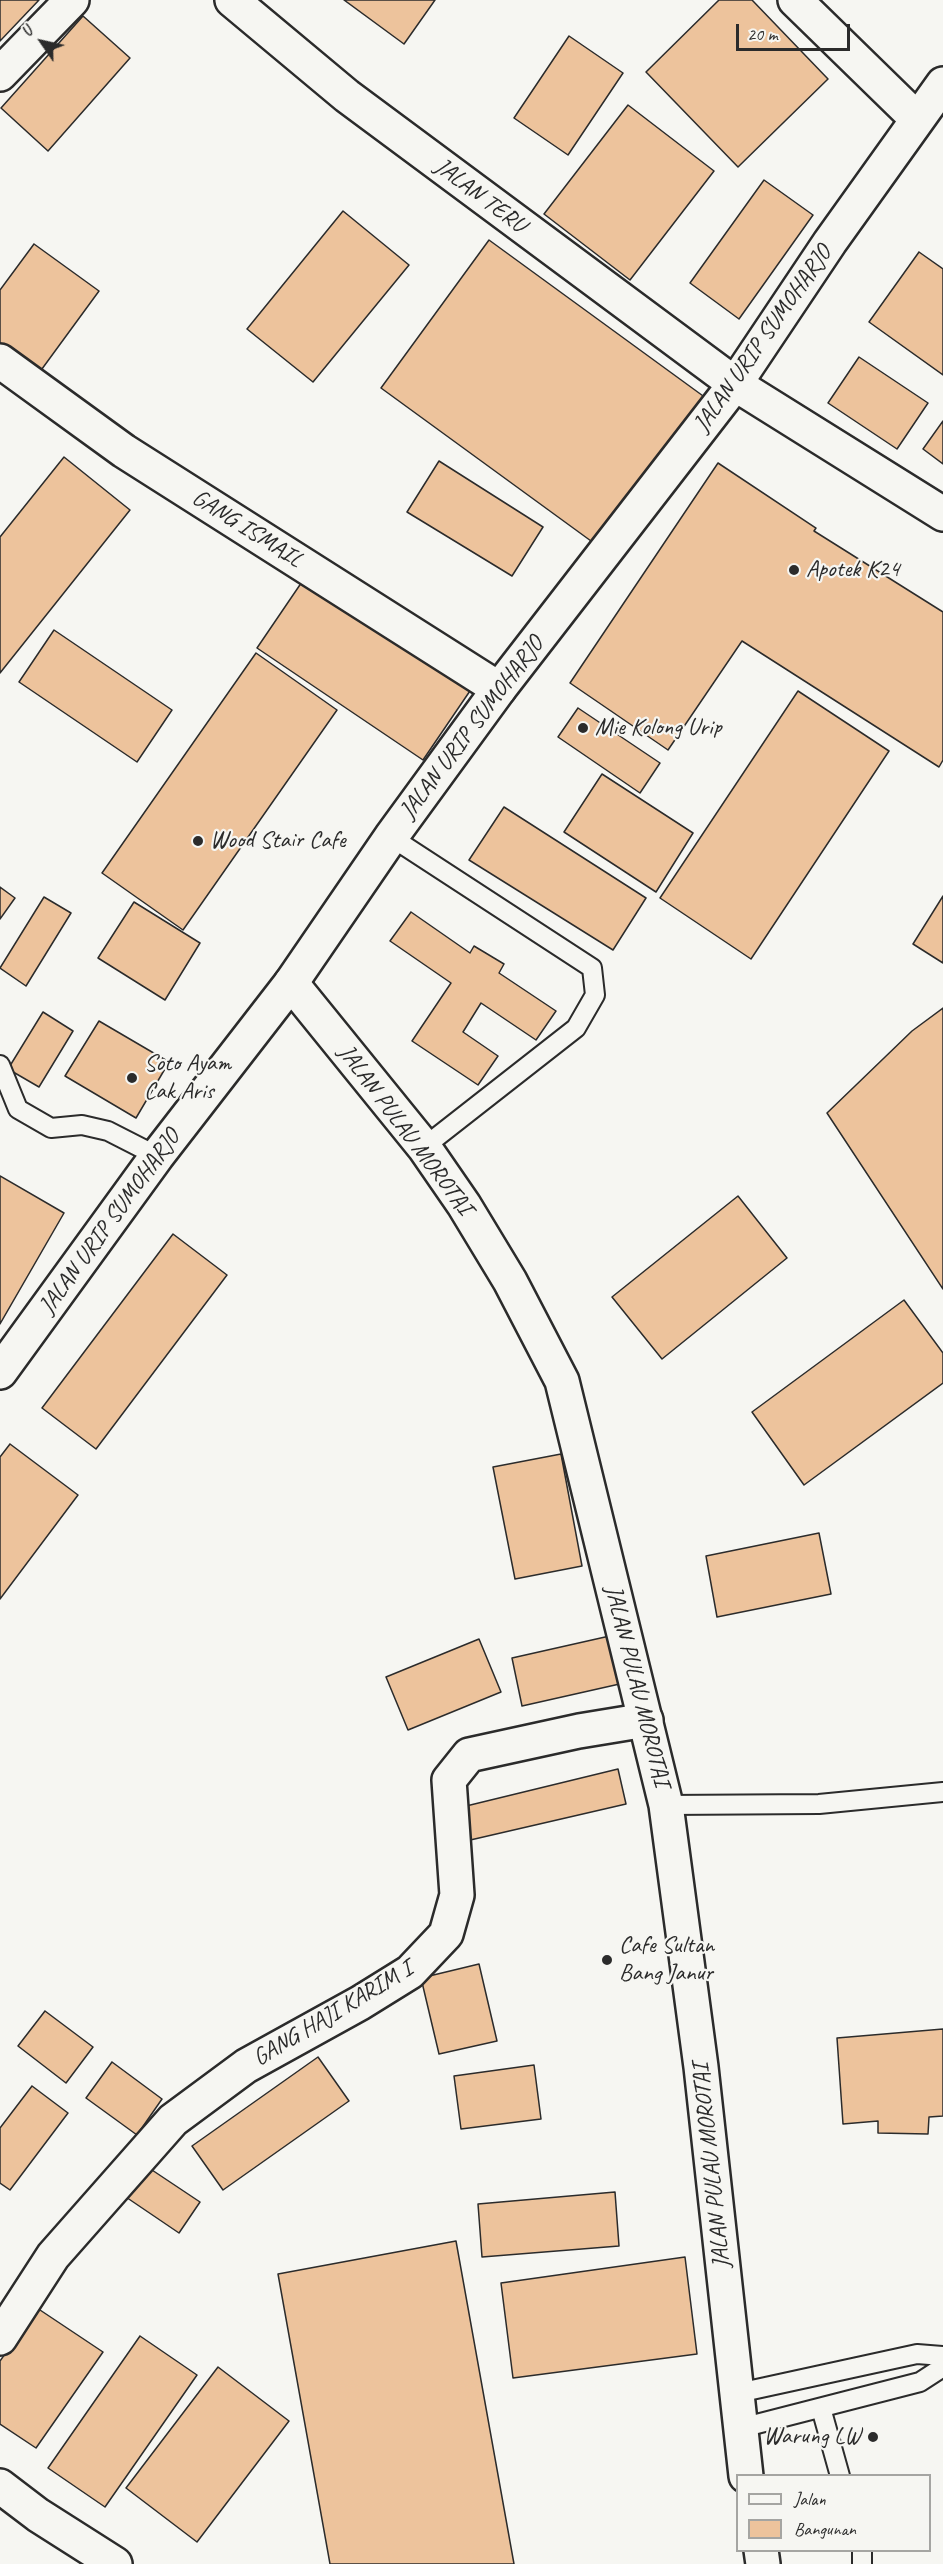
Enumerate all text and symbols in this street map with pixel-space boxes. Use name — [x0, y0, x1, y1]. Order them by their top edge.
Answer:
north arrow — [12, 12, 72, 72]
scale bar — [739, 12, 853, 50]
text: U — [17, 23, 38, 41]
text: 20 m — [747, 23, 778, 45]
street label: JALAN TERU — [429, 152, 531, 240]
street label: JALAN URIP SUMOHARJO — [688, 240, 838, 438]
street label: GANG ISMAIL — [186, 484, 308, 574]
place label: Apotek K24 — [806, 556, 899, 584]
marker: Apotek K24 — [787, 563, 801, 577]
street label: JALAN URIP SUMOHARJO — [394, 631, 550, 825]
place label: Mie Kolong Urip — [595, 714, 722, 742]
marker: Mie Kolong Urip — [576, 721, 590, 735]
place label: Wood Stair Cafe — [210, 827, 346, 855]
marker: Wood Stair Cafe — [191, 834, 205, 848]
street label: JALAN PULAU MOROTAI — [332, 1039, 478, 1221]
place label: Soto Ayam Cak Aris — [144, 1050, 231, 1106]
marker: Soto Ayam Cak Aris — [125, 1071, 139, 1085]
street label: JALAN URIP SUMOHARJO — [33, 1124, 187, 1320]
street label: JALAN PULAU MOROTAI — [598, 1583, 676, 1789]
place label: Cafe Sultan Bang Janur — [619, 1932, 714, 1988]
marker: Cafe Sultan Bang Janur — [600, 1953, 614, 1967]
street label: GANG HAJI KARIM I — [248, 1955, 418, 2073]
street label: JALAN PULAU MOROTAI — [687, 2062, 737, 2270]
place label: Warung LW — [764, 2423, 861, 2451]
marker: Warung LW — [866, 2430, 880, 2444]
legend — [736, 2474, 931, 2552]
text: Jalan — [794, 2488, 826, 2510]
text: Bangunan — [794, 2518, 856, 2540]

